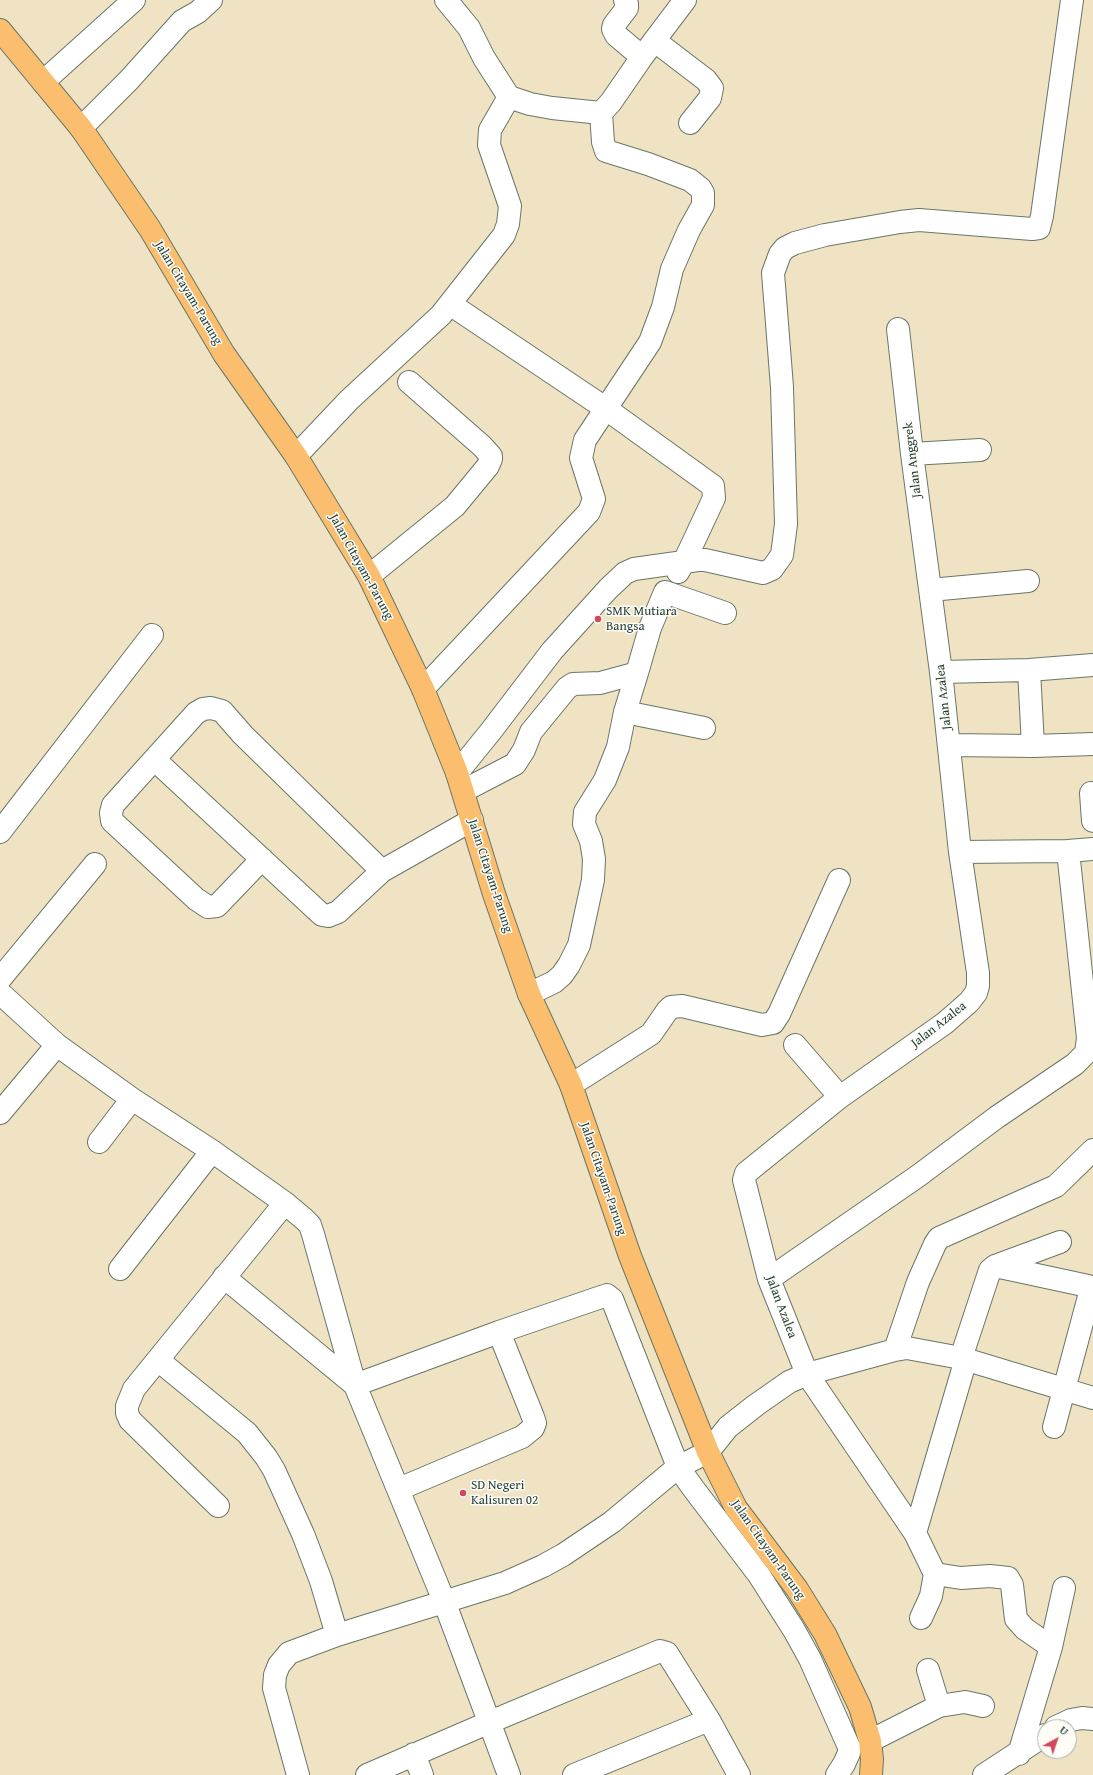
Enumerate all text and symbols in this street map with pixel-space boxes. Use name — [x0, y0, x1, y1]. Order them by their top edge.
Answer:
street label: Jalan Citayam-Parung — [151, 238, 225, 348]
street label: Jalan Anggrek — [901, 421, 925, 499]
street label: Jalan Citayam-Parung — [325, 511, 397, 623]
place label: SMK Mutiara Bangsa — [606, 604, 677, 635]
marker: SMK Mutiara Bangsa — [593, 614, 603, 624]
street label: Jalan Azalea — [933, 663, 955, 731]
street label: Jalan Citayam-Parung — [464, 817, 516, 935]
street label: Jalan Azalea — [908, 999, 970, 1051]
street label: Jalan Citayam-Parung — [576, 1120, 630, 1238]
street label: Jalan Azalea — [762, 1273, 800, 1341]
place label: SD Negeri Kalisuren 02 — [471, 1478, 538, 1509]
marker: SD Negeri Kalisuren 02 — [458, 1488, 468, 1498]
street label: Jalan Citayam-Parung — [728, 1497, 808, 1603]
north arrow — [1037, 1719, 1077, 1759]
text: U — [1056, 1722, 1072, 1739]

